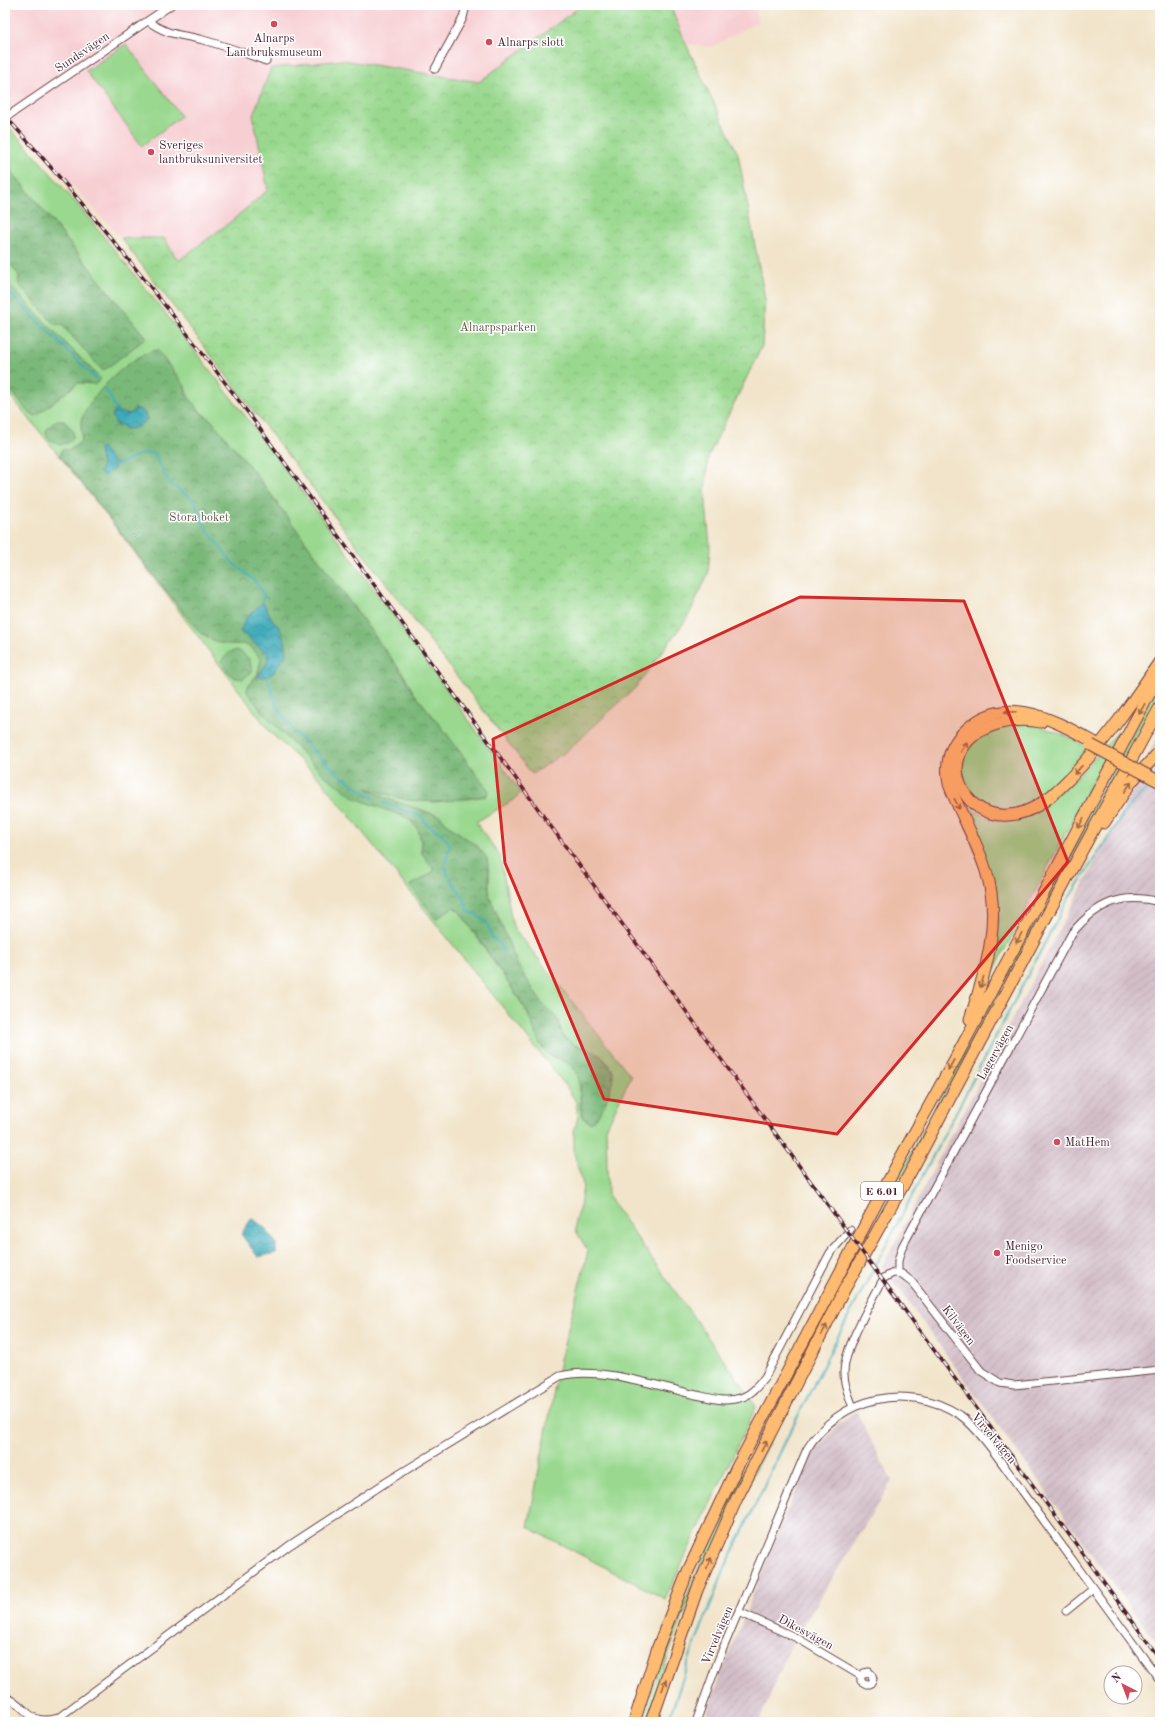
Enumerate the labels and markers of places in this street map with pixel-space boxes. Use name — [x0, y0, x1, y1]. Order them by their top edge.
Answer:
marker: Alnarps Lantbruksmuseum — [269, 19, 279, 29]
place label: Alnarps Lantbruksmuseum — [226, 33, 323, 59]
marker: Alnarps slott — [484, 37, 494, 47]
place label: Alnarps slott — [497, 37, 564, 49]
place label: Sveriges lantbruksuniversitet — [159, 140, 263, 166]
marker: Sveriges lantbruksuniversitet — [146, 147, 156, 157]
marker: MatHem — [1052, 1137, 1062, 1147]
place label: MatHem — [1065, 1137, 1110, 1149]
place label: Menigo Foodservice — [1005, 1241, 1067, 1267]
marker: Menigo Foodservice — [992, 1248, 1002, 1258]

